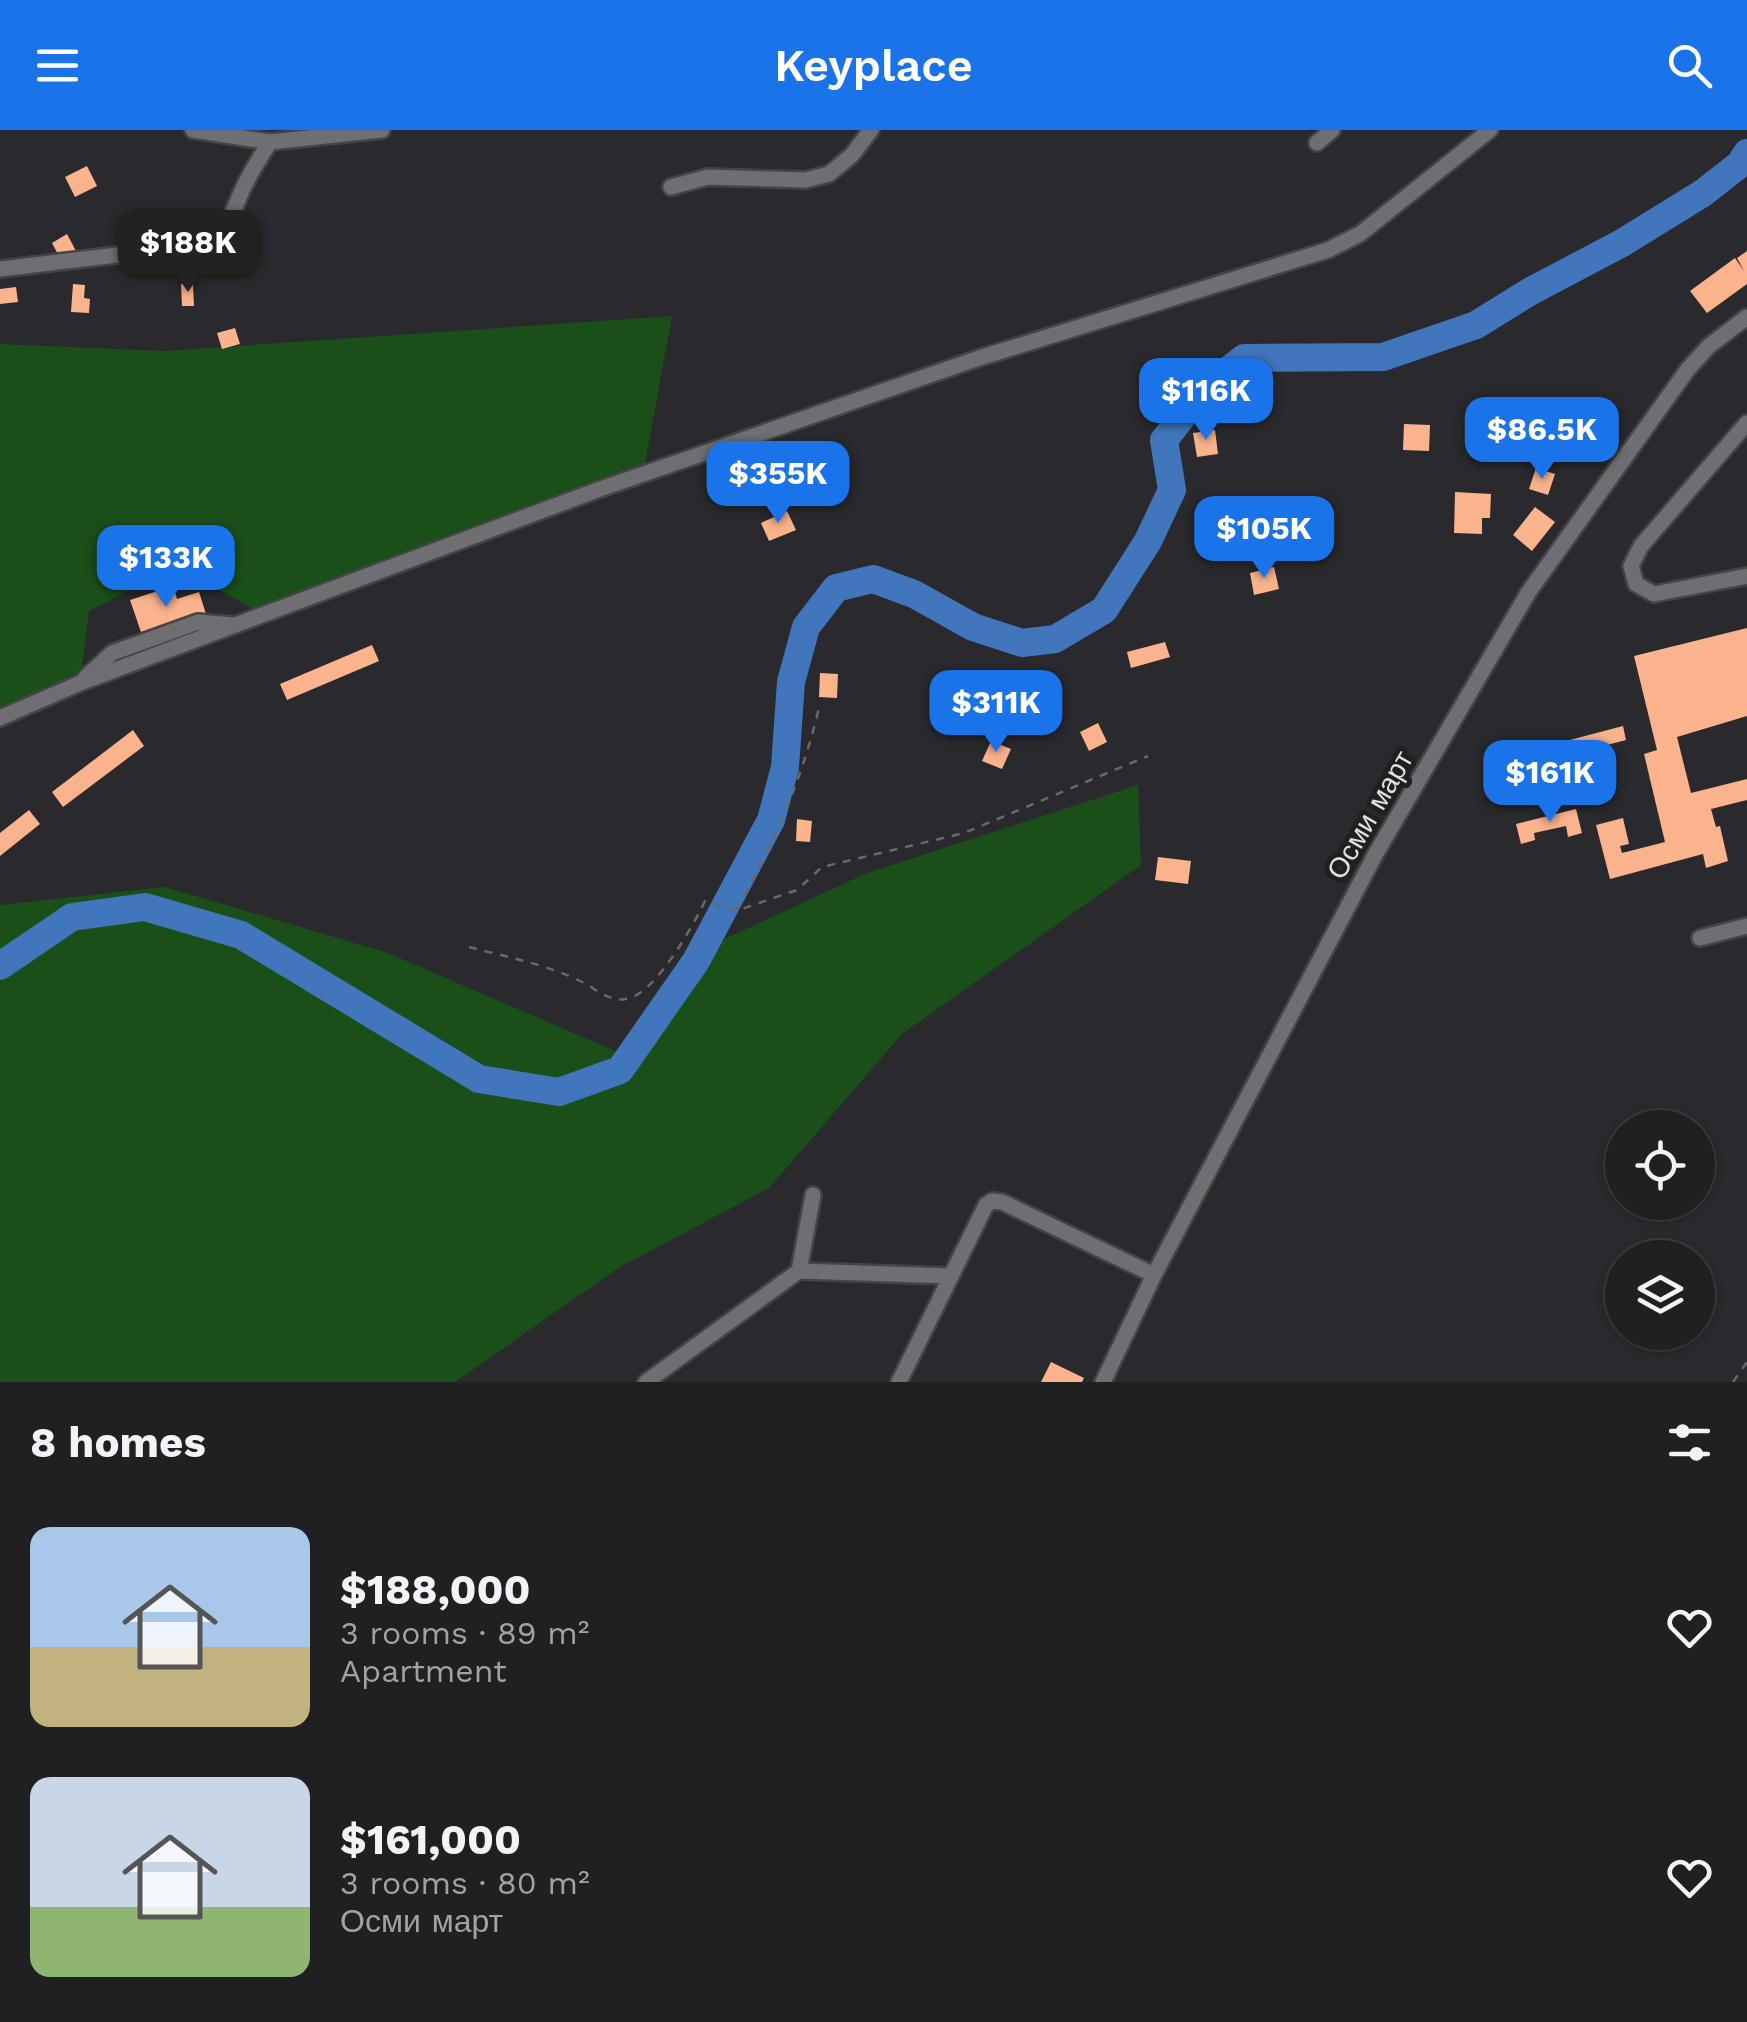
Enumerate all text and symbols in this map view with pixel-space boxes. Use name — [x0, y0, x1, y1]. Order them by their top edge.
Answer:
icon: menu — [30, 38, 85, 93]
icon: search — [1662, 38, 1717, 93]
text: Keyplace — [774, 39, 973, 92]
pin: $188K — [118, 210, 258, 295]
text: $188K — [140, 223, 236, 261]
pin: $116K — [1136, 358, 1276, 443]
text: $116K — [1161, 371, 1251, 409]
pin: $86.5K — [1461, 397, 1623, 482]
text: $86.5K — [1487, 410, 1597, 448]
pin: $355K — [708, 441, 848, 526]
text: $355K — [729, 454, 827, 492]
pin: $105K — [1194, 496, 1334, 581]
text: $105K — [1216, 509, 1312, 547]
pin: $133K — [96, 525, 236, 610]
text: $133K — [119, 538, 213, 576]
pin: $311K — [926, 670, 1066, 755]
text: $311K — [951, 683, 1041, 721]
pin: $161K — [1480, 740, 1620, 825]
street label: Осми март — [1320, 745, 1420, 885]
text: $161K — [1505, 753, 1595, 791]
map controls — [1605, 1110, 1715, 1350]
button: locate — [1605, 1110, 1715, 1220]
button: layers — [1605, 1240, 1715, 1350]
icon: filters — [1662, 1415, 1717, 1470]
text: 8 homes — [30, 1418, 206, 1467]
text: $188,000 — [340, 1565, 531, 1614]
icon: home — [110, 1567, 230, 1687]
icon: heart — [1662, 1600, 1717, 1655]
text: 3 rooms · 89 m² — [340, 1614, 589, 1652]
text: Apartment — [340, 1652, 507, 1690]
text: $161,000 — [340, 1815, 521, 1864]
icon: home — [110, 1817, 230, 1937]
icon: heart — [1662, 1850, 1717, 1905]
text: 3 rooms · 80 m² — [340, 1864, 590, 1902]
text: Осми март — [340, 1902, 503, 1940]

